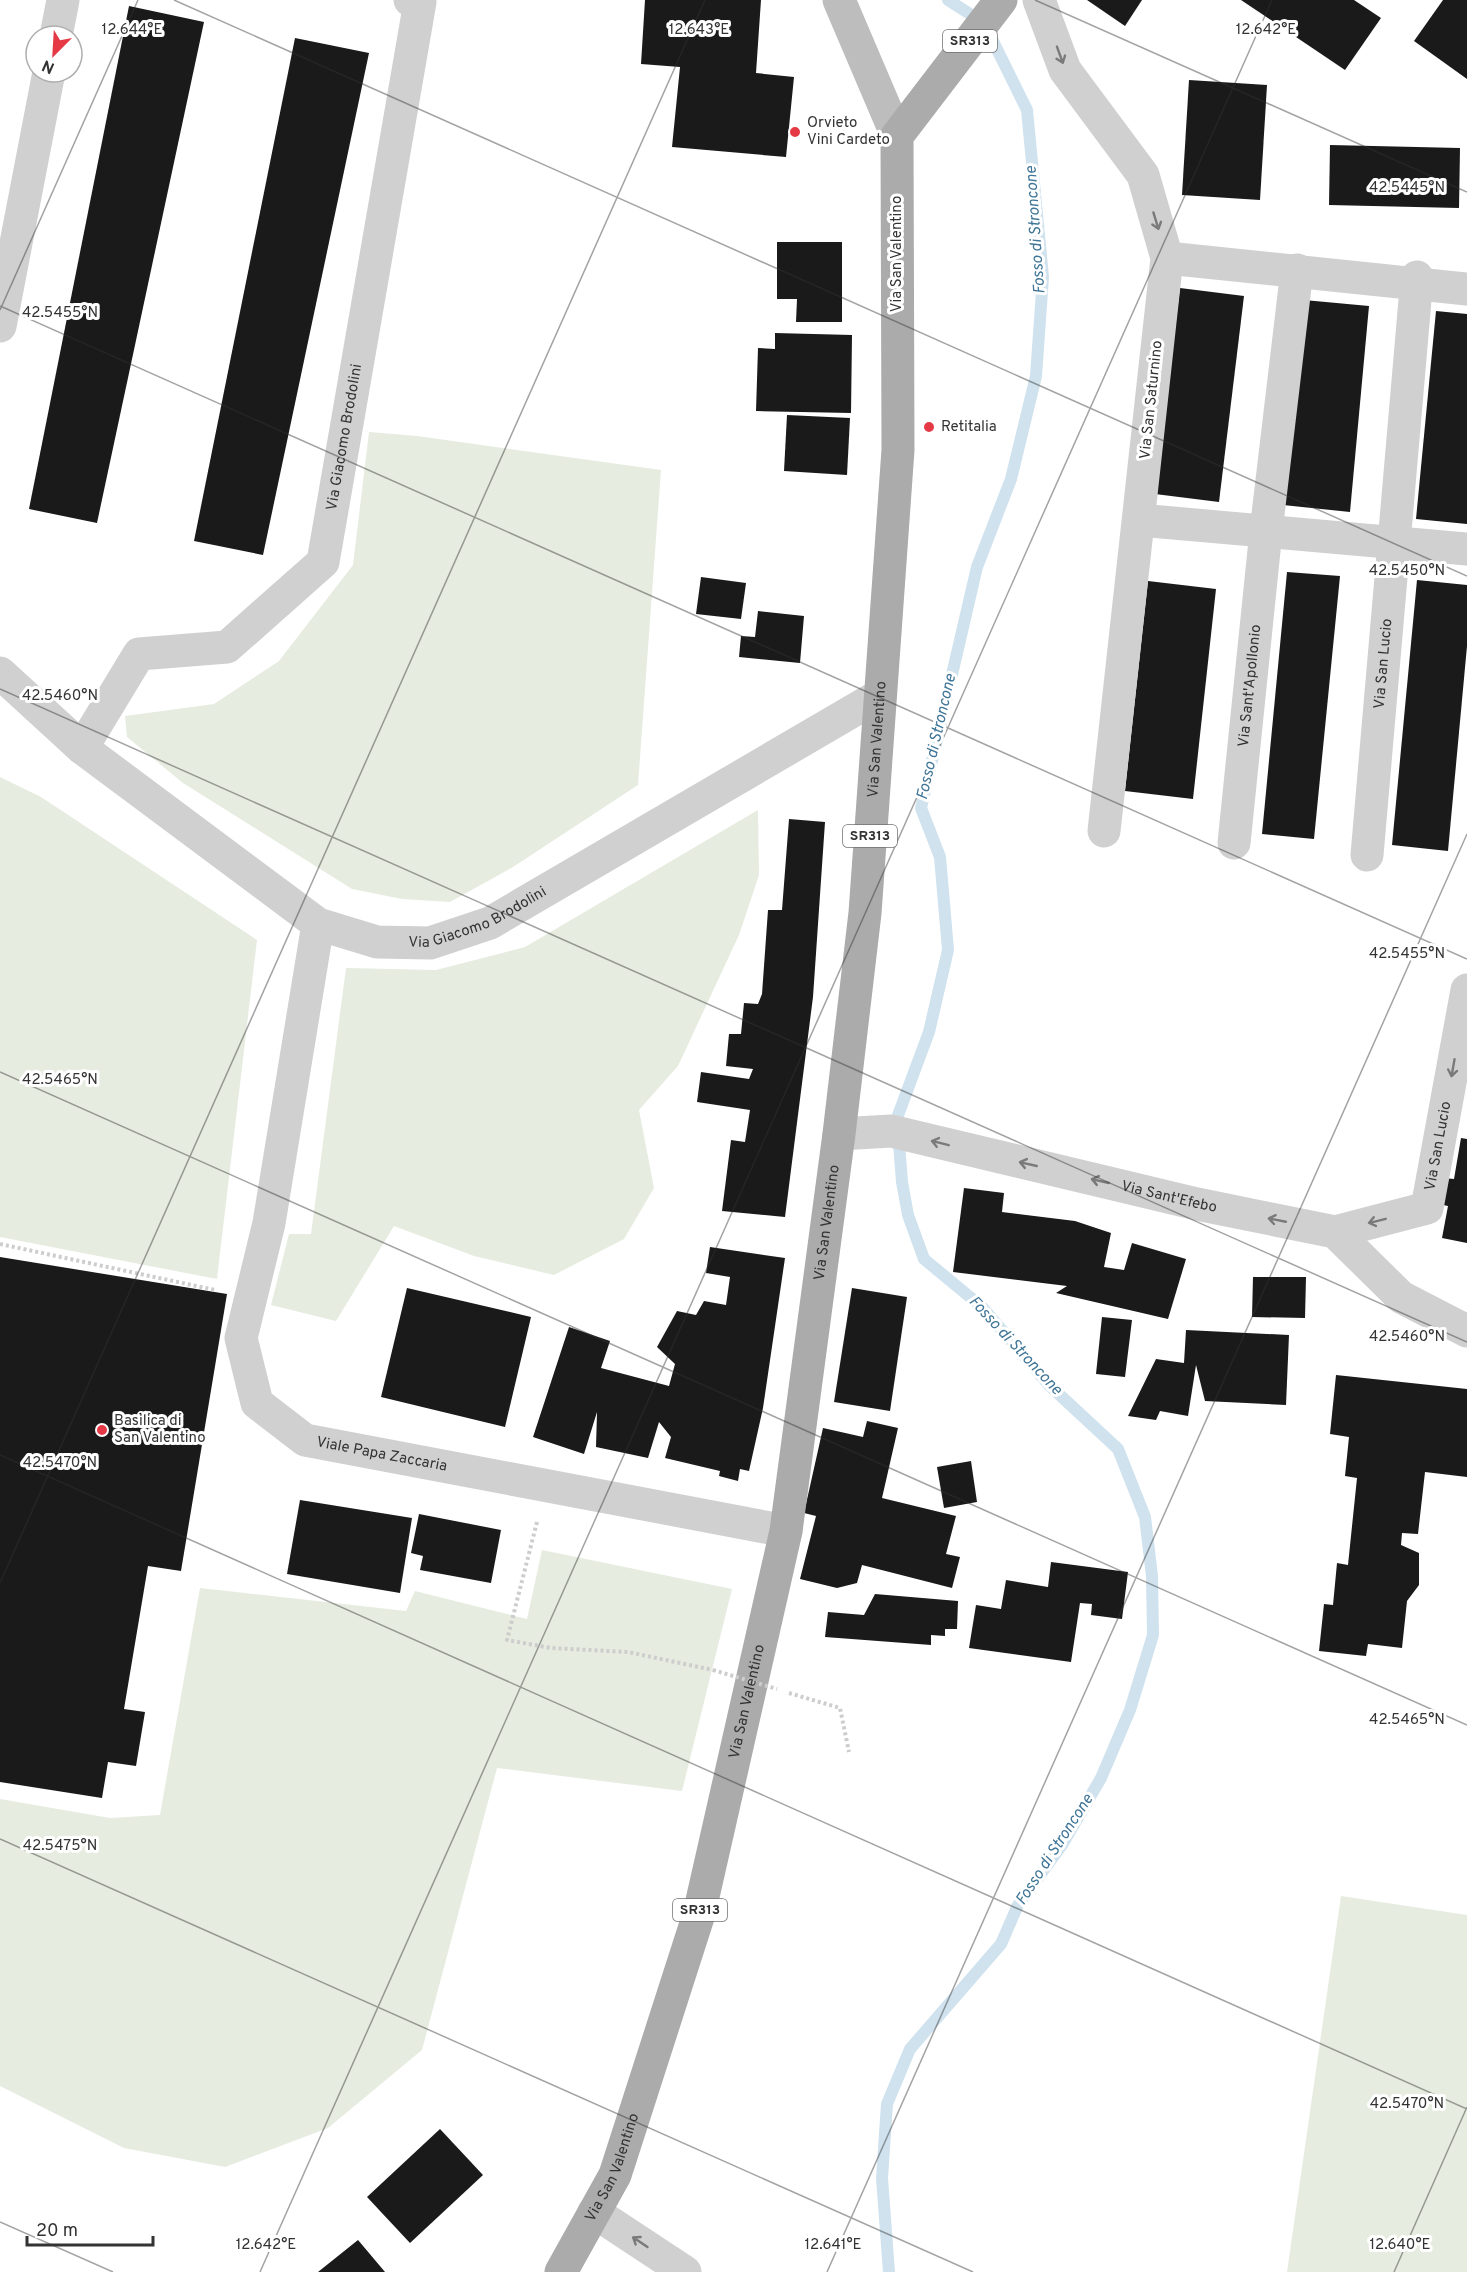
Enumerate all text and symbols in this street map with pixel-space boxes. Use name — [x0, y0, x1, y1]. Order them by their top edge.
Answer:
text: 12.644°E — [102, 21, 162, 40]
text: 12.643°E — [669, 21, 729, 40]
text: 12.642°E — [1236, 21, 1296, 40]
north arrow — [24, 24, 84, 84]
road number: SR313 — [943, 30, 997, 52]
one-way arrow — [1055, 45, 1066, 64]
text: N — [39, 54, 58, 77]
place label: Orvieto Vini Cardeto — [807, 114, 890, 150]
marker: Orvieto Vini Cardeto — [788, 125, 802, 139]
water label: Fosso di Stroncone — [1021, 165, 1050, 295]
text: 42.5445°N — [1369, 179, 1445, 198]
street label: Via San Valentino — [888, 196, 907, 312]
one-way arrow — [1151, 212, 1162, 231]
text: 42.5455°N — [22, 304, 98, 323]
street label: Via San Saturnino — [1136, 340, 1168, 460]
street label: Via Giacomo Brodolini — [323, 362, 367, 512]
place label: Retitalia — [941, 418, 997, 437]
marker: Retitalia — [922, 420, 936, 434]
text: 42.5450°N — [1369, 562, 1445, 581]
street label: Via San Lucio — [1370, 618, 1397, 710]
street label: Via Sant'Apollonio — [1234, 624, 1266, 748]
water label: Fosso di Stroncone — [913, 672, 961, 802]
street label: Via San Valentino — [864, 681, 891, 798]
text: 42.5460°N — [22, 687, 98, 706]
road number: SR313 — [843, 825, 897, 847]
street label: Via Giacomo Brodolini — [408, 883, 550, 952]
text: 42.5455°N — [1369, 945, 1445, 964]
one-way arrow — [1447, 1058, 1458, 1077]
text: 42.5465°N — [22, 1071, 98, 1090]
street label: Via San Lucio — [1421, 1100, 1456, 1192]
one-way arrow — [931, 1136, 950, 1148]
one-way arrow — [1019, 1157, 1038, 1169]
street label: Via San Valentino — [810, 1164, 844, 1282]
one-way arrow — [1090, 1175, 1110, 1186]
street label: Via Sant'Efebo — [1119, 1177, 1219, 1217]
one-way arrow — [1268, 1214, 1288, 1225]
one-way arrow — [1367, 1216, 1386, 1227]
water label: Fosso di Stroncone — [964, 1292, 1067, 1400]
text: 42.5460°N — [1369, 1328, 1445, 1347]
place label: Basilica di San Valentino — [114, 1412, 206, 1448]
marker: Basilica di San Valentino — [95, 1423, 109, 1437]
street label: Viale Papa Zaccaria — [315, 1433, 449, 1476]
text: 42.5470°N — [23, 1454, 97, 1473]
street label: Via San Valentino — [725, 1643, 769, 1761]
text: 42.5465°N — [1369, 1711, 1445, 1730]
water label: Fosso di Stroncone — [1012, 1790, 1099, 1909]
text: 42.5475°N — [23, 1837, 97, 1856]
road number: SR313 — [673, 1899, 727, 1921]
text: 42.5470°N — [1370, 2095, 1444, 2114]
street label: Via San Valentino — [581, 2111, 644, 2225]
scale bar — [27, 2209, 153, 2247]
text: 20 m — [36, 2220, 78, 2243]
text: 12.642°E — [236, 2236, 296, 2255]
one-way arrow — [632, 2236, 648, 2248]
text: 12.641°E — [804, 2236, 862, 2255]
text: 12.640°E — [1369, 2236, 1431, 2255]

